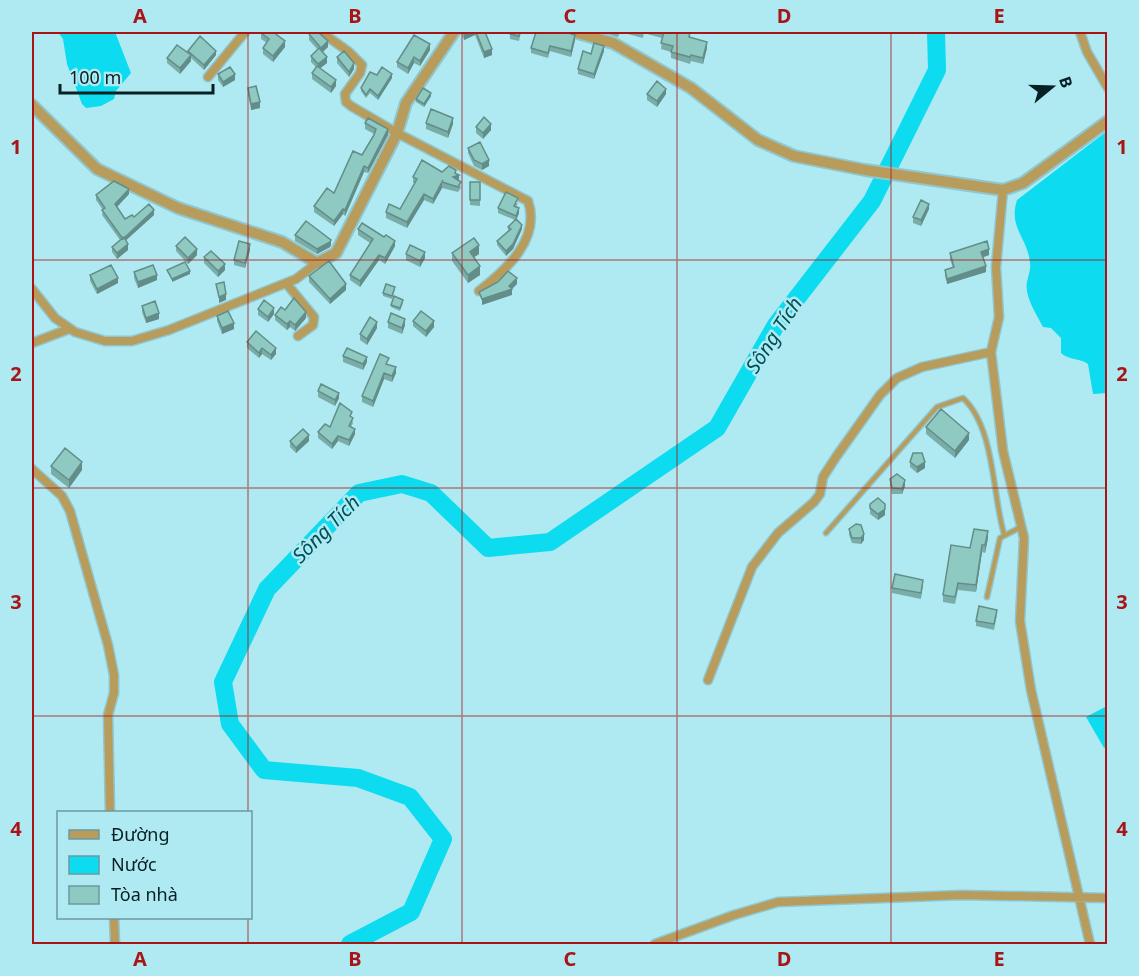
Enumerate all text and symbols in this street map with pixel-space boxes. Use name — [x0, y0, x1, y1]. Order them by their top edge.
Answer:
text: A — [133, 2, 147, 29]
text: B — [348, 2, 362, 29]
text: C — [564, 2, 577, 29]
text: D — [777, 2, 791, 29]
text: E — [993, 2, 1005, 29]
scale bar — [60, 57, 213, 95]
north arrow — [1022, 57, 1082, 117]
text: 100 m — [69, 65, 121, 89]
text: B — [1054, 74, 1078, 91]
text: 1 — [10, 133, 22, 160]
text: 1 — [1116, 133, 1128, 160]
water label: Sông Tích — [739, 292, 808, 378]
text: 2 — [10, 360, 22, 387]
text: 2 — [1116, 360, 1128, 387]
water label: Sông Tích — [286, 489, 365, 568]
text: 3 — [10, 588, 22, 615]
text: 3 — [1116, 588, 1128, 615]
legend — [57, 811, 252, 919]
text: 4 — [10, 815, 22, 842]
text: 4 — [1116, 815, 1128, 842]
text: Đường — [111, 822, 170, 846]
text: Nước — [111, 852, 157, 876]
text: Tòa nhà — [111, 882, 178, 906]
text: A — [133, 945, 147, 972]
text: B — [348, 945, 362, 972]
text: C — [564, 945, 577, 972]
text: D — [777, 945, 791, 972]
text: E — [993, 945, 1005, 972]

